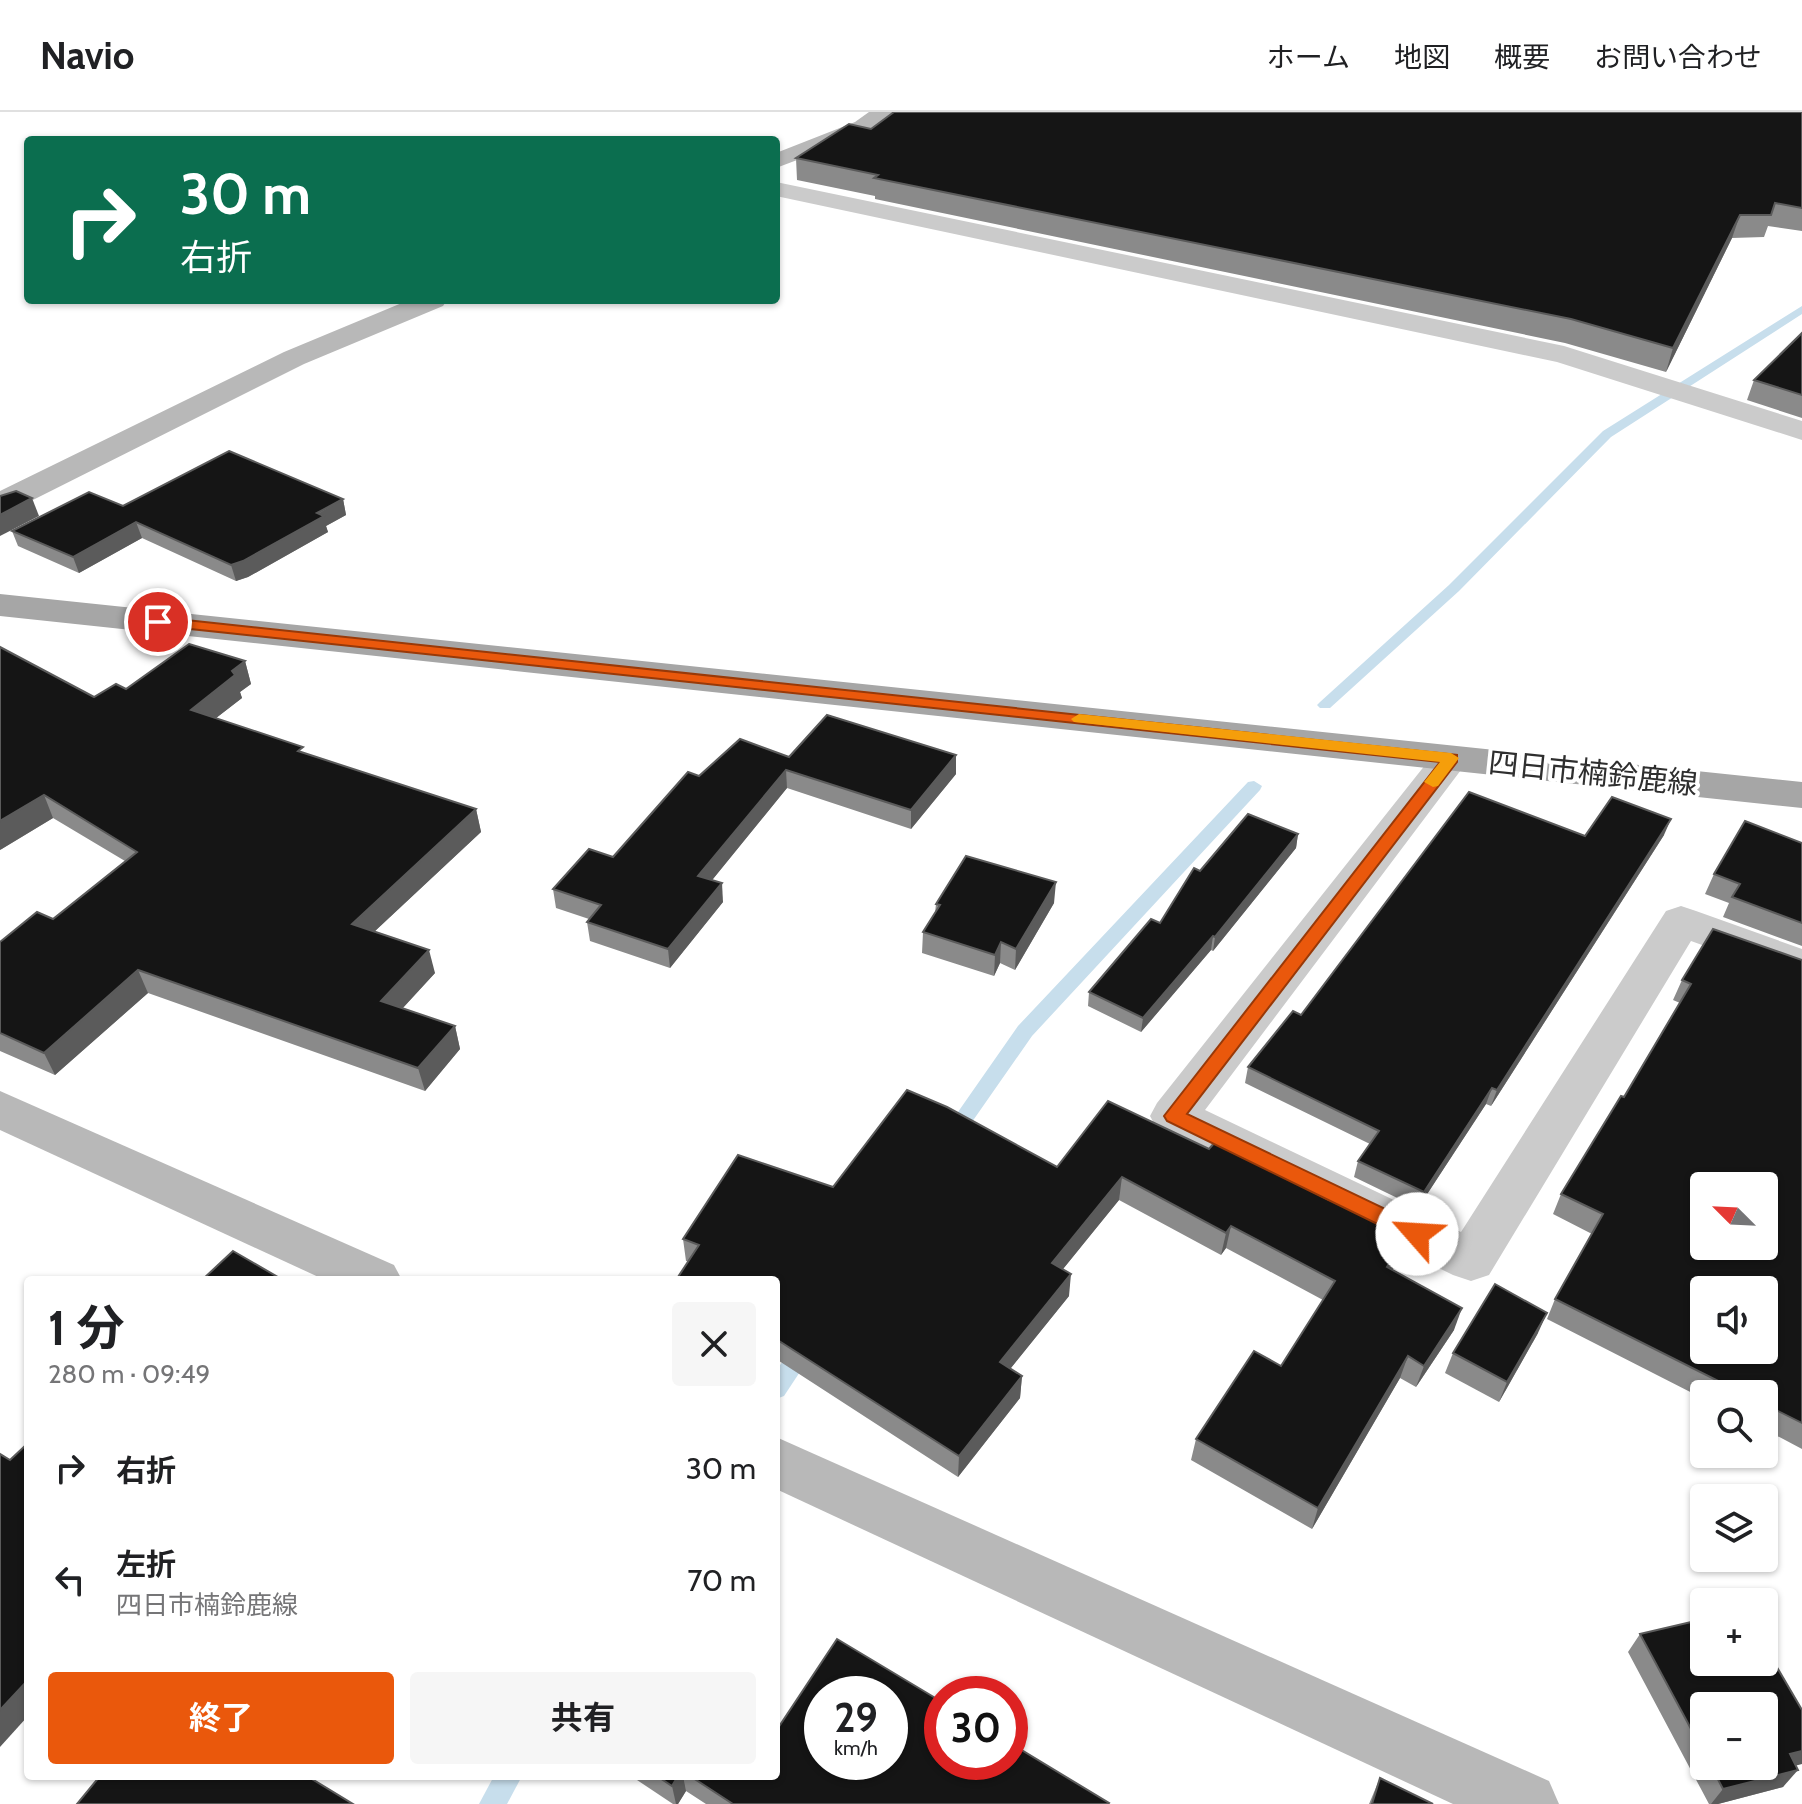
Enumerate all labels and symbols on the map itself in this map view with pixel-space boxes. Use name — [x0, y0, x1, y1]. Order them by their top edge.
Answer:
pin — [124, 588, 192, 656]
street label: 四日市楠鈴鹿線 — [1487, 744, 1699, 802]
north arrow — [1690, 1172, 1778, 1260]
position arrow — [1375, 1192, 1459, 1276]
speed limit sign: 30 — [924, 1676, 1028, 1780]

